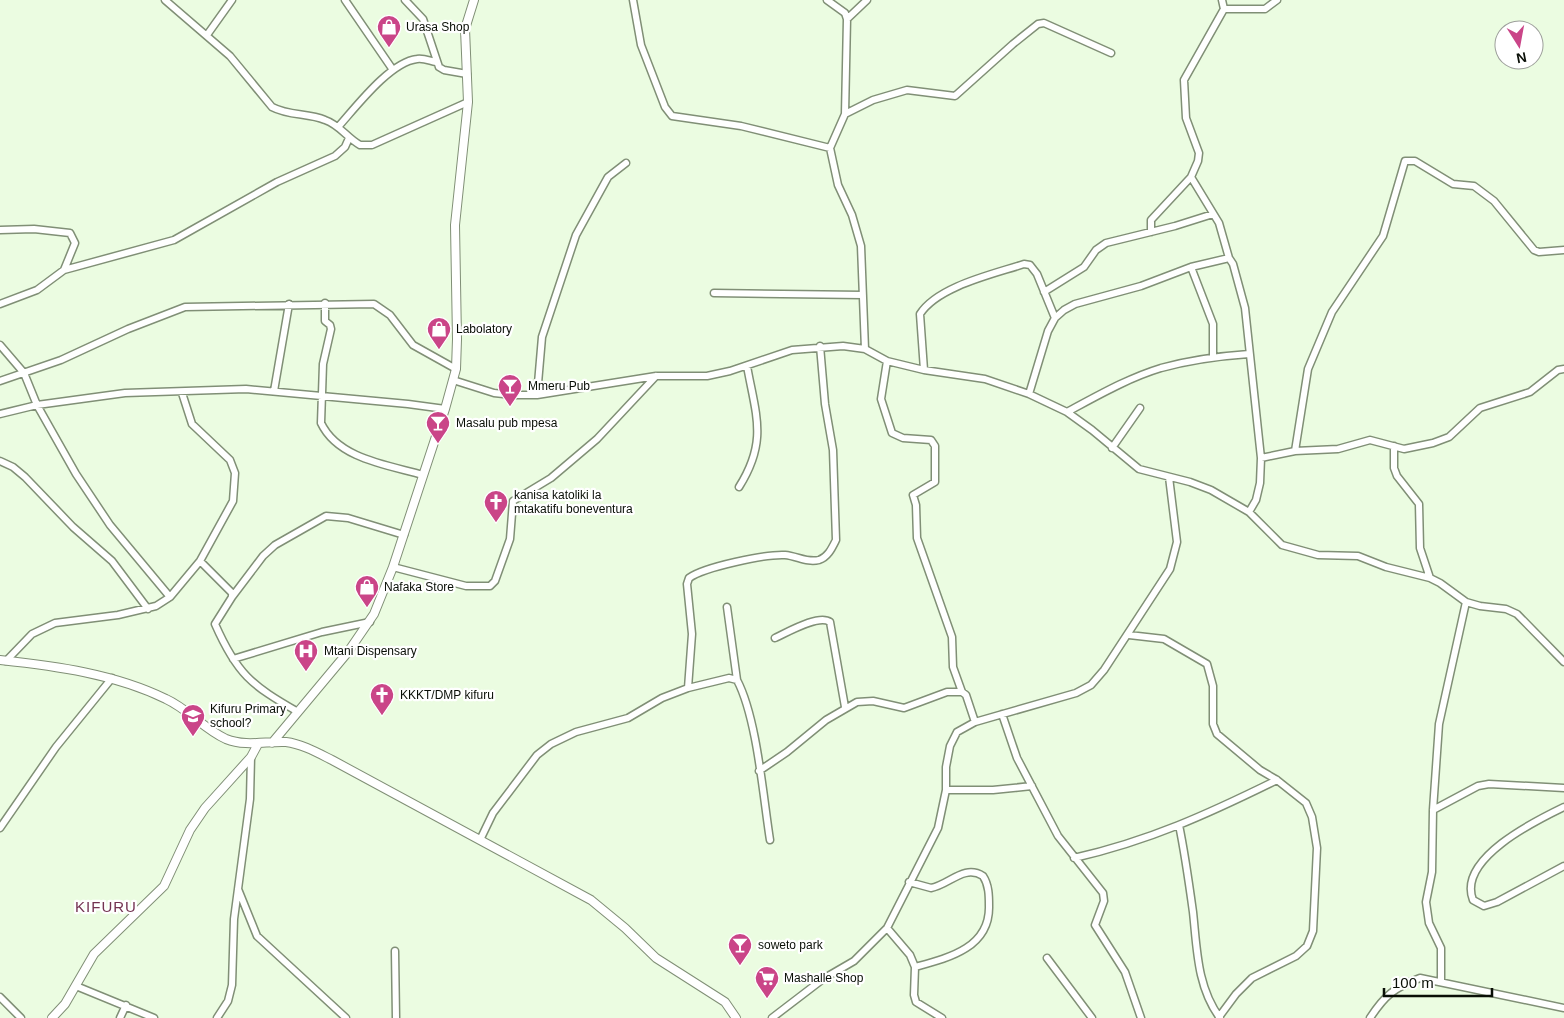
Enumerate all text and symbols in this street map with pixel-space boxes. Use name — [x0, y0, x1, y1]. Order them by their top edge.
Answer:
shop icon: Urasa Shop — [376, 14, 402, 48]
place label: Urasa Shop — [406, 20, 470, 34]
north arrow — [1494, 20, 1544, 70]
text: N — [1515, 49, 1528, 67]
shop icon: Labolatory — [426, 316, 452, 350]
place label: Labolatory — [456, 322, 512, 336]
bar icon: Mmeru Pub — [497, 373, 523, 407]
place label: Mmeru Pub — [528, 379, 590, 393]
bar icon: Masalu pub mpesa — [425, 410, 451, 444]
place label: Masalu pub mpesa — [456, 416, 558, 430]
place label: kanisa katoliki la mtakatifu boneventura — [514, 488, 633, 516]
church icon: kanisa katoliki la mtakatifu boneventura — [483, 489, 509, 523]
shop icon: Nafaka Store — [354, 574, 380, 608]
place label: Nafaka Store — [384, 580, 454, 594]
hospital icon: Mtani Dispensary — [293, 638, 319, 672]
place label: Mtani Dispensary — [324, 644, 417, 658]
church icon: KKKT/DMP kifuru — [369, 682, 395, 716]
place label: KKKT/DMP kifuru — [400, 688, 494, 702]
place label: Kifuru Primary school? — [210, 702, 286, 730]
school or university icon: Kifuru Primary school? — [180, 703, 206, 737]
district label: KIFURU — [75, 898, 137, 915]
bar icon: soweto park — [727, 932, 753, 966]
place label: soweto park — [758, 938, 824, 952]
supermarket icon: Mashalle Shop — [754, 965, 780, 999]
scale bar — [1384, 966, 1492, 998]
place label: Mashalle Shop — [784, 971, 864, 985]
text: 100 m — [1392, 974, 1434, 991]

